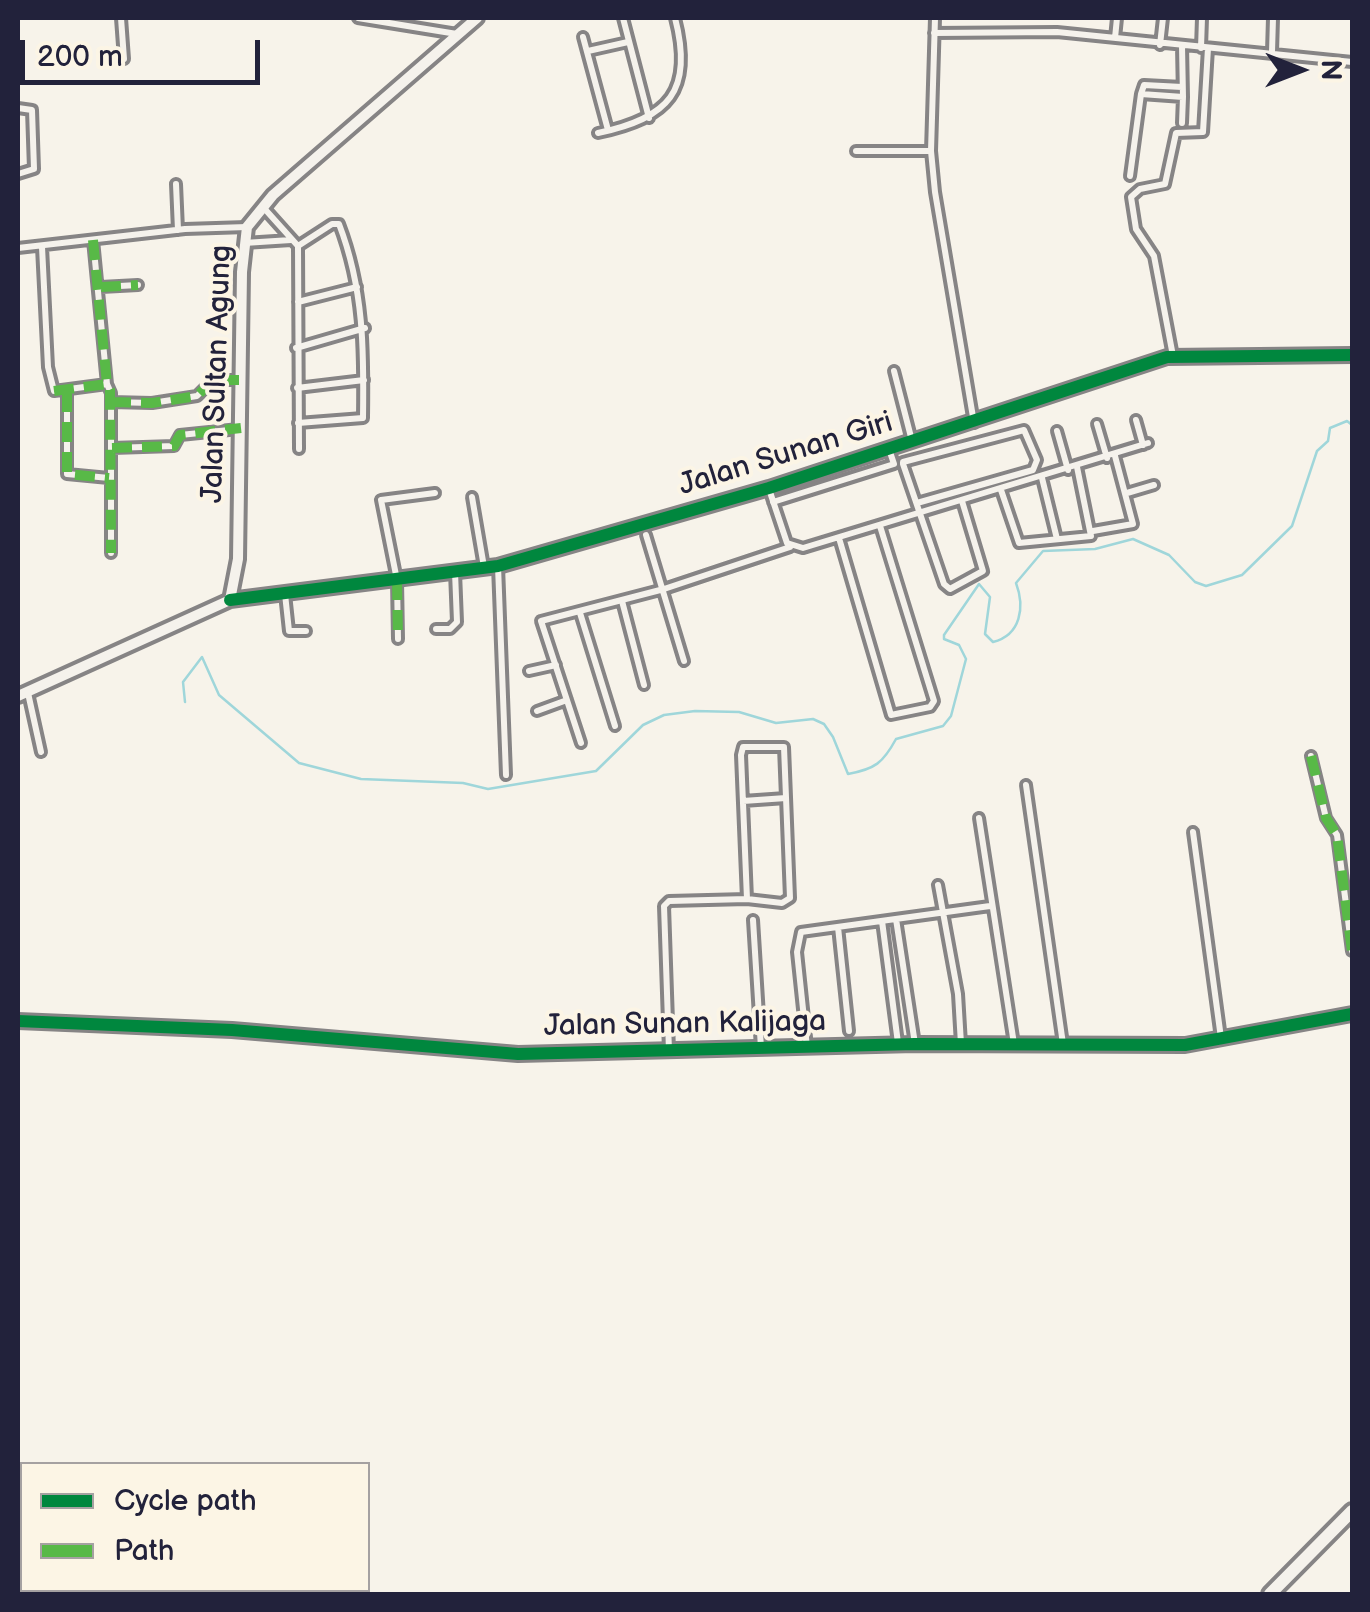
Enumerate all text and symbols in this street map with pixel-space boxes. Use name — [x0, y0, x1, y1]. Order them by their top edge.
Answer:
scale bar — [25, 20, 265, 82]
north arrow — [1250, 20, 1350, 120]
text: 200 m — [37, 39, 123, 75]
text: N — [1314, 59, 1347, 81]
street label: Jalan Sultan Agung — [196, 244, 240, 504]
street label: Jalan Sunan Giri — [675, 405, 897, 505]
street label: Jalan Sunan Kalijaga — [543, 1005, 827, 1045]
legend — [20, 1462, 370, 1592]
text: Cycle path — [114, 1483, 257, 1519]
text: Path — [114, 1533, 174, 1569]

